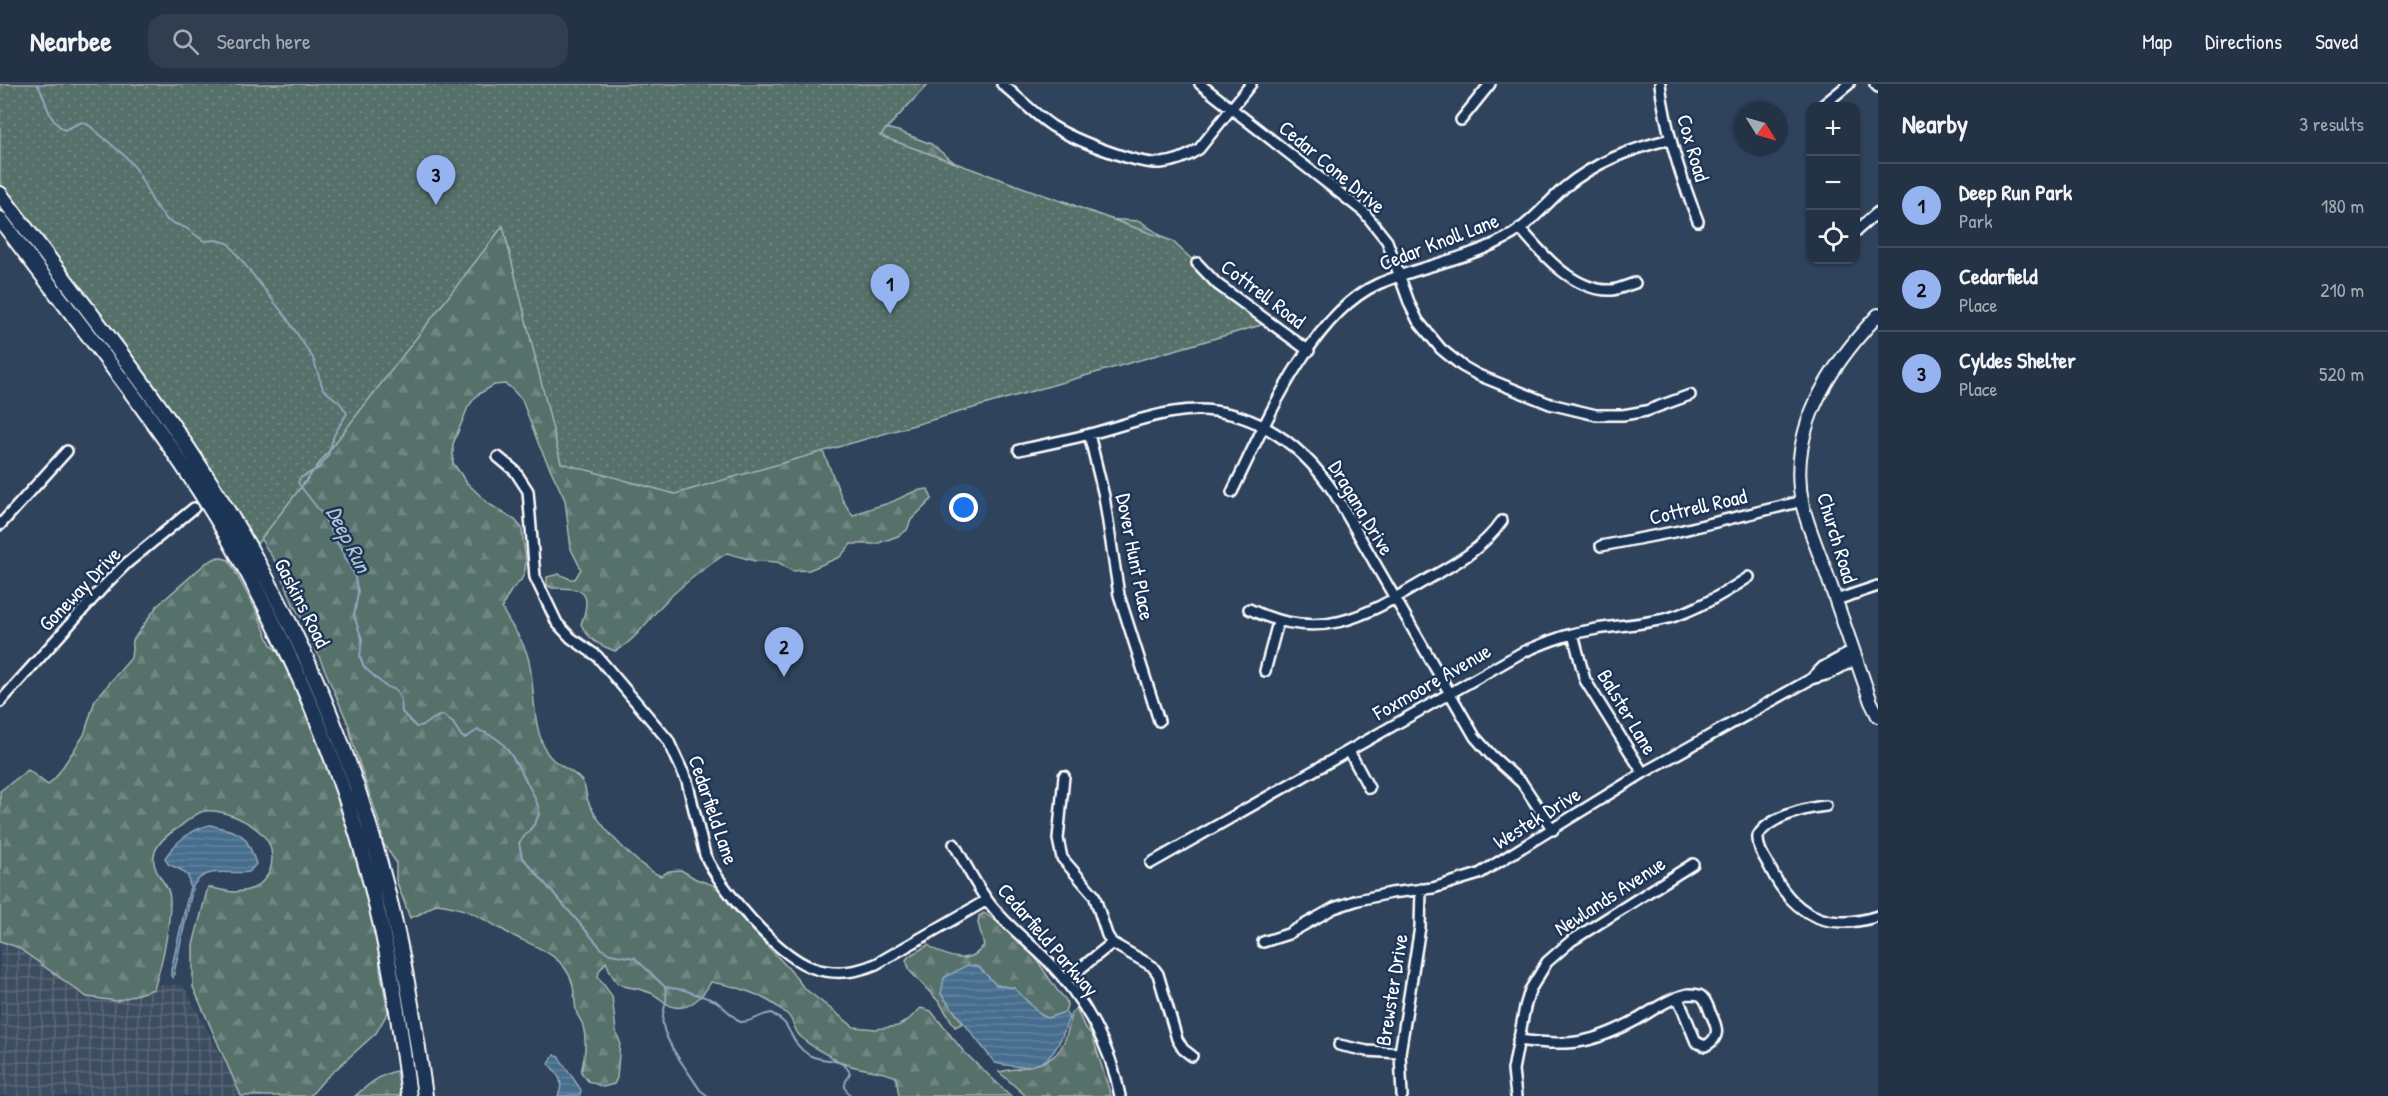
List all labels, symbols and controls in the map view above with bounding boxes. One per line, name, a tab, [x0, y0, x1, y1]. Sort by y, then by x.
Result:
search box	[148, 14, 568, 68]
text: Nearbee	[30, 22, 112, 60]
icon: search	[169, 25, 202, 58]
text: Search here	[217, 26, 311, 56]
text: Map	[2142, 27, 2172, 56]
text: Directions	[2205, 27, 2282, 56]
text: Saved	[2315, 27, 2358, 56]
north arrow	[1734, 102, 1788, 156]
map controls	[1806, 102, 1860, 264]
button: +	[1806, 102, 1860, 156]
text: Nearby	[1902, 106, 1968, 141]
text: 3 results	[2299, 110, 2364, 137]
street label: Cox Road	[1670, 111, 1717, 185]
street label: Cedar Cone Drive	[1273, 113, 1392, 220]
pin: 3	[416, 156, 456, 205]
button: −	[1806, 156, 1860, 210]
text: Deep Run Park	[1959, 177, 2072, 207]
text: 1	[1918, 192, 1925, 219]
text: 180 m	[2321, 192, 2364, 219]
street label: Cedar Knoll Lane	[1375, 205, 1503, 278]
text: Park	[1959, 207, 1992, 234]
button: locate	[1806, 210, 1860, 264]
street label: Cottrell Road	[1215, 252, 1312, 335]
text: Cedarfield	[1959, 261, 2037, 291]
pin: 1	[870, 264, 910, 314]
text: 2	[1917, 276, 1926, 303]
text: 210 m	[2320, 276, 2364, 303]
text: Place	[1959, 291, 1998, 318]
text: Cyldes Shelter	[1959, 345, 2076, 375]
text: 3	[1917, 360, 1926, 387]
text: 520 m	[2319, 360, 2364, 387]
text: Place	[1959, 375, 1998, 402]
street label: Dragana Drive	[1322, 455, 1401, 561]
street label: Cottrell Road	[1646, 481, 1749, 532]
street label: Church Road	[1810, 489, 1865, 587]
street label: Dover Hunt Place	[1109, 491, 1162, 623]
your location	[949, 493, 978, 522]
water label: Deep Run	[319, 500, 379, 579]
street label: Goneway Drive	[32, 540, 127, 637]
street label: Gaskins Road	[268, 553, 337, 652]
pin: 2	[764, 628, 804, 677]
street label: Foxmoore Avenue	[1367, 636, 1496, 727]
street label: Balster Lane	[1591, 664, 1664, 760]
street label: Cedarfield Lane	[681, 751, 746, 868]
street label: Westek Drive	[1487, 779, 1586, 856]
street label: Newlands Avenue	[1549, 849, 1671, 942]
street label: Cedarfield Parkway	[991, 877, 1106, 1003]
street label: Brewster Drive	[1368, 932, 1415, 1048]

